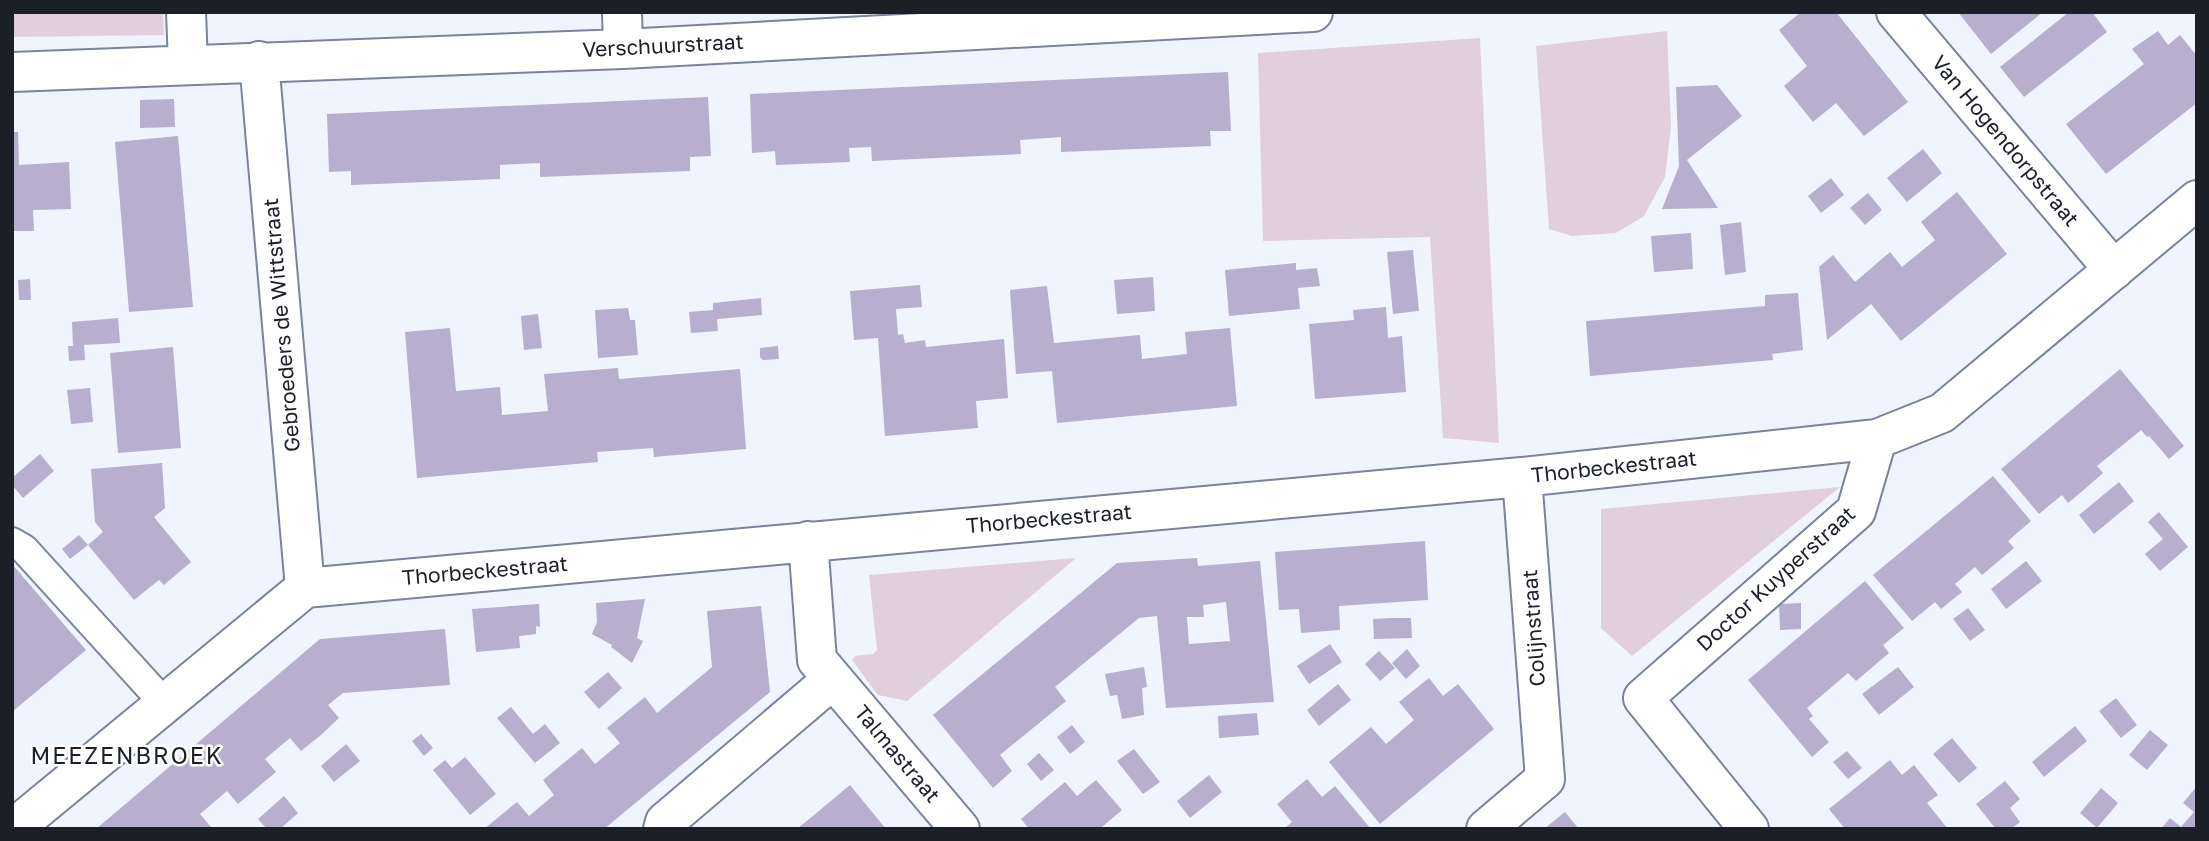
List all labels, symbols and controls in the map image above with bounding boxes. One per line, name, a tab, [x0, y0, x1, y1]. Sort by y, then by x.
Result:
street label: Verschuurstraat	[582, 28, 744, 62]
street label: Van Hogendorpstraat	[1927, 49, 2085, 231]
street label: Gebroeders de Wittstraat	[257, 197, 305, 453]
street label: Thorbeckestraat	[1530, 444, 1698, 488]
street label: Thorbeckestraat	[965, 498, 1133, 538]
street label: Doctor Kuyperstraat	[1691, 500, 1860, 656]
street label: Thorbeckestraat	[401, 550, 569, 590]
street label: Colijnstraat	[1516, 569, 1550, 687]
street label: Talmastraat	[849, 699, 946, 808]
district label: MEEZENBROEK	[30, 741, 224, 769]

